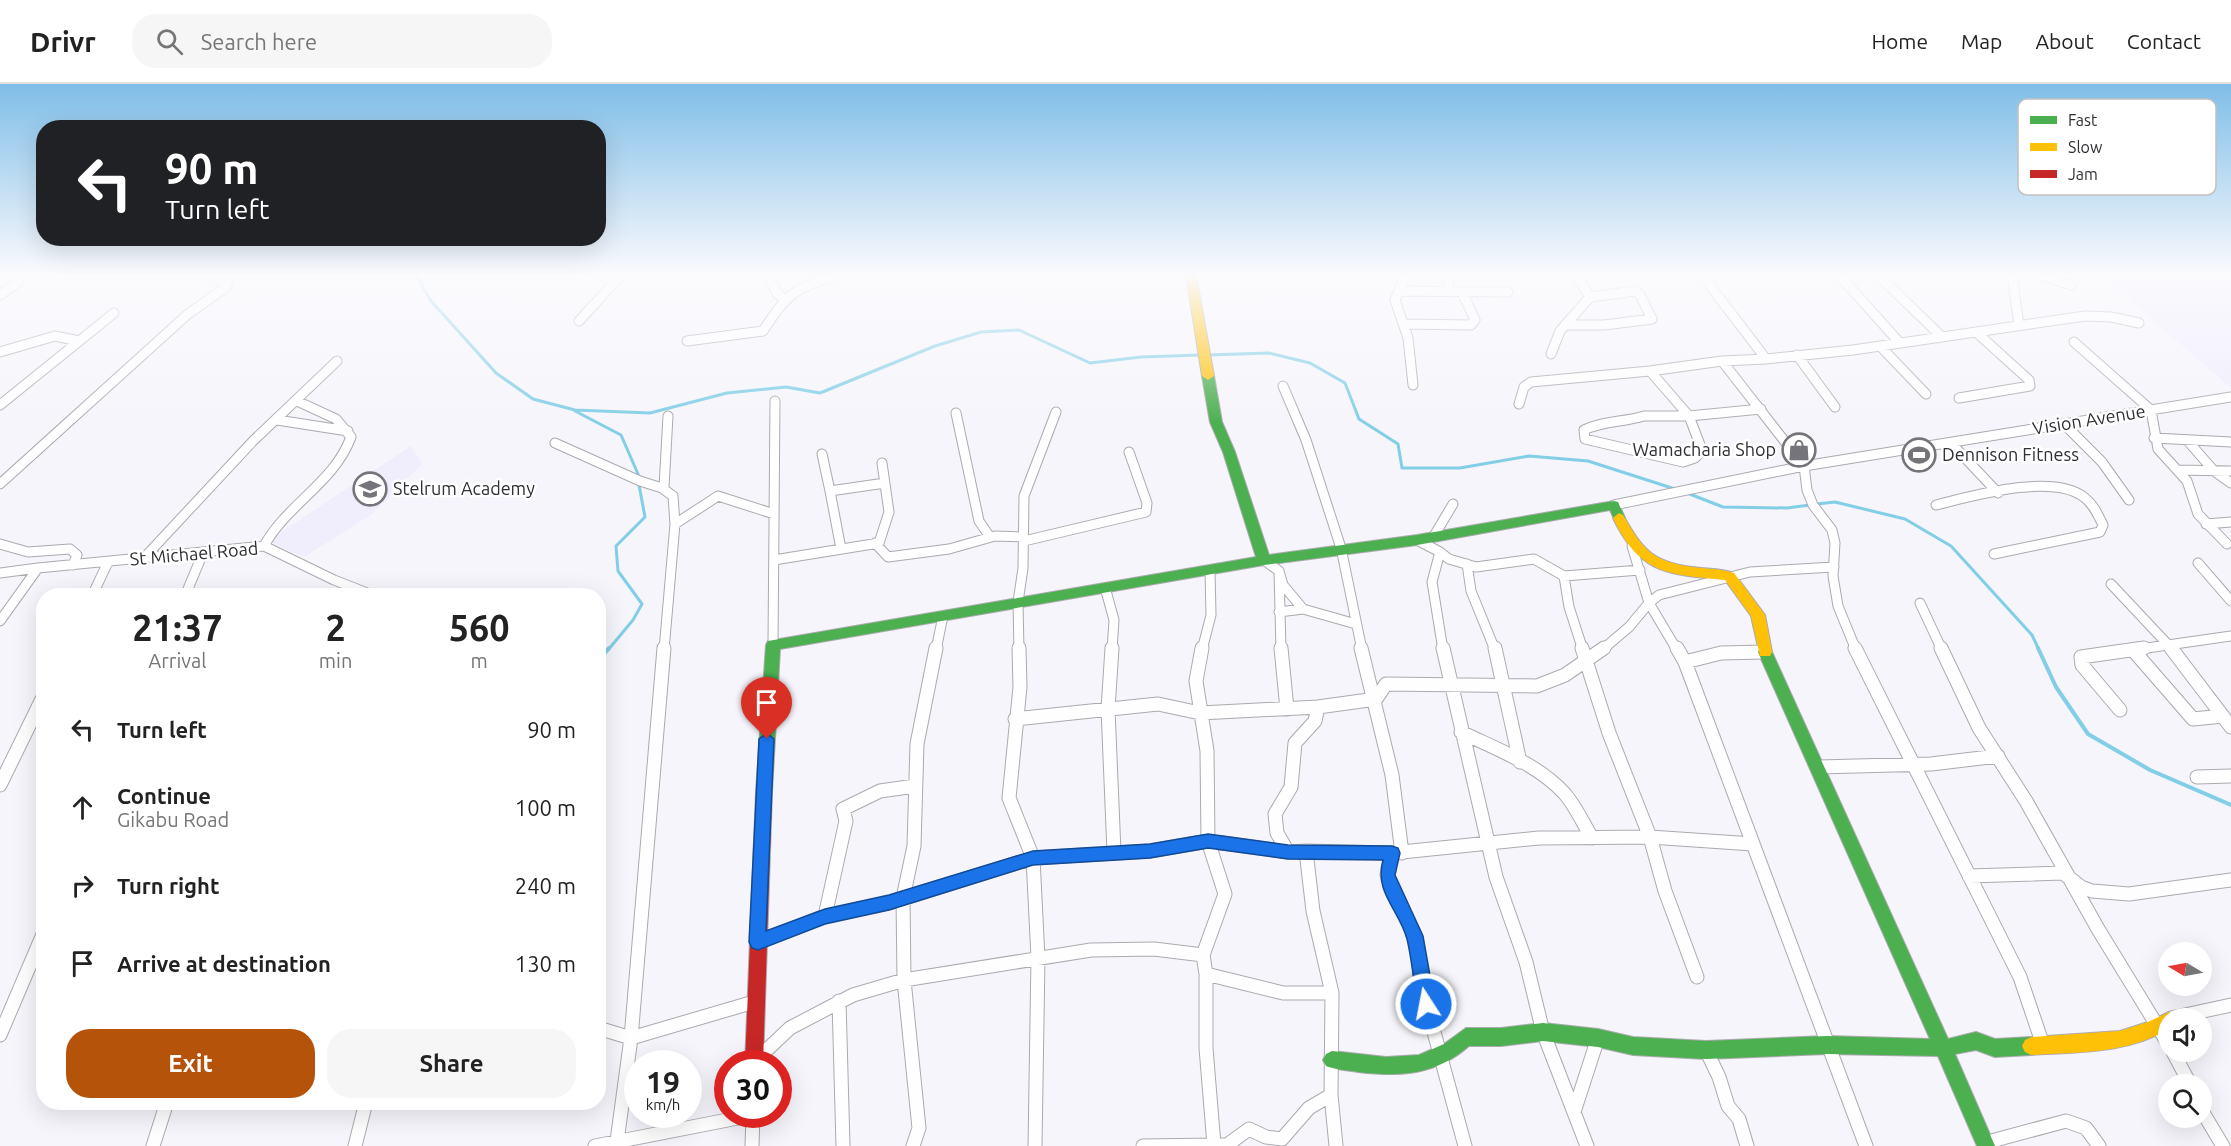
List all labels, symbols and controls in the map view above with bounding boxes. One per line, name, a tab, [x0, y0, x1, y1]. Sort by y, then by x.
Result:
search box	[132, 14, 552, 68]
icon: search	[153, 25, 186, 58]
text: Drivr	[30, 26, 96, 57]
text: Search here	[201, 29, 317, 54]
text: Home	[1871, 29, 1928, 53]
text: Map	[1961, 29, 2002, 53]
text: About	[2035, 29, 2094, 53]
text: Contact	[2127, 29, 2201, 53]
legend	[2018, 99, 2216, 195]
text: Fast	[2068, 111, 2098, 129]
text: Slow	[2068, 138, 2103, 156]
icon: left	[66, 144, 144, 222]
text: 90 m	[165, 145, 259, 192]
text: Jam	[2068, 165, 2098, 183]
text: Turn left	[165, 194, 269, 224]
street label: Vision Avenue	[2031, 400, 2147, 438]
shop icon: Wamacharia Shop	[1781, 432, 1817, 468]
sports icon: Dennison Fitness	[1901, 437, 1937, 473]
place label: Wamacharia Shop	[1632, 439, 1776, 459]
place label: Dennison Fitness	[1942, 444, 2079, 464]
school or university icon: Stelrum Academy	[352, 471, 388, 507]
place label: Stelrum Academy	[393, 478, 535, 498]
street label: St Michael Road	[129, 537, 259, 569]
text: 21:37	[132, 607, 222, 648]
text: 2	[325, 607, 346, 648]
text: 560	[449, 607, 510, 648]
text: Arrival	[148, 649, 207, 672]
text: min	[319, 649, 352, 672]
text: m	[471, 649, 488, 672]
pin	[741, 677, 792, 739]
icon: arrive	[750, 686, 783, 719]
icon: left	[66, 713, 99, 746]
text: Turn left	[117, 717, 207, 742]
text: 90 m	[527, 717, 576, 742]
text: Continue	[117, 783, 211, 808]
icon: ahead	[66, 791, 99, 824]
text: 100 m	[515, 795, 576, 820]
text: Gikabu Road	[117, 808, 229, 831]
icon: right	[66, 869, 99, 902]
text: Turn right	[117, 873, 219, 898]
text: 240 m	[515, 873, 576, 898]
north arrow	[2158, 942, 2212, 996]
map controls	[2158, 942, 2212, 1128]
icon: arrive	[66, 947, 99, 980]
text: Arrive at destination	[117, 951, 331, 976]
text: 130 m	[515, 951, 576, 976]
position arrow	[1394, 972, 1458, 1036]
button: sound	[2158, 1008, 2212, 1062]
button: Exit	[66, 1029, 315, 1098]
button: Share	[327, 1029, 576, 1098]
speed limit sign: 30	[714, 1050, 792, 1128]
text: 19	[646, 1065, 680, 1099]
button: search	[2158, 1074, 2212, 1128]
text: km/h	[646, 1096, 680, 1113]

